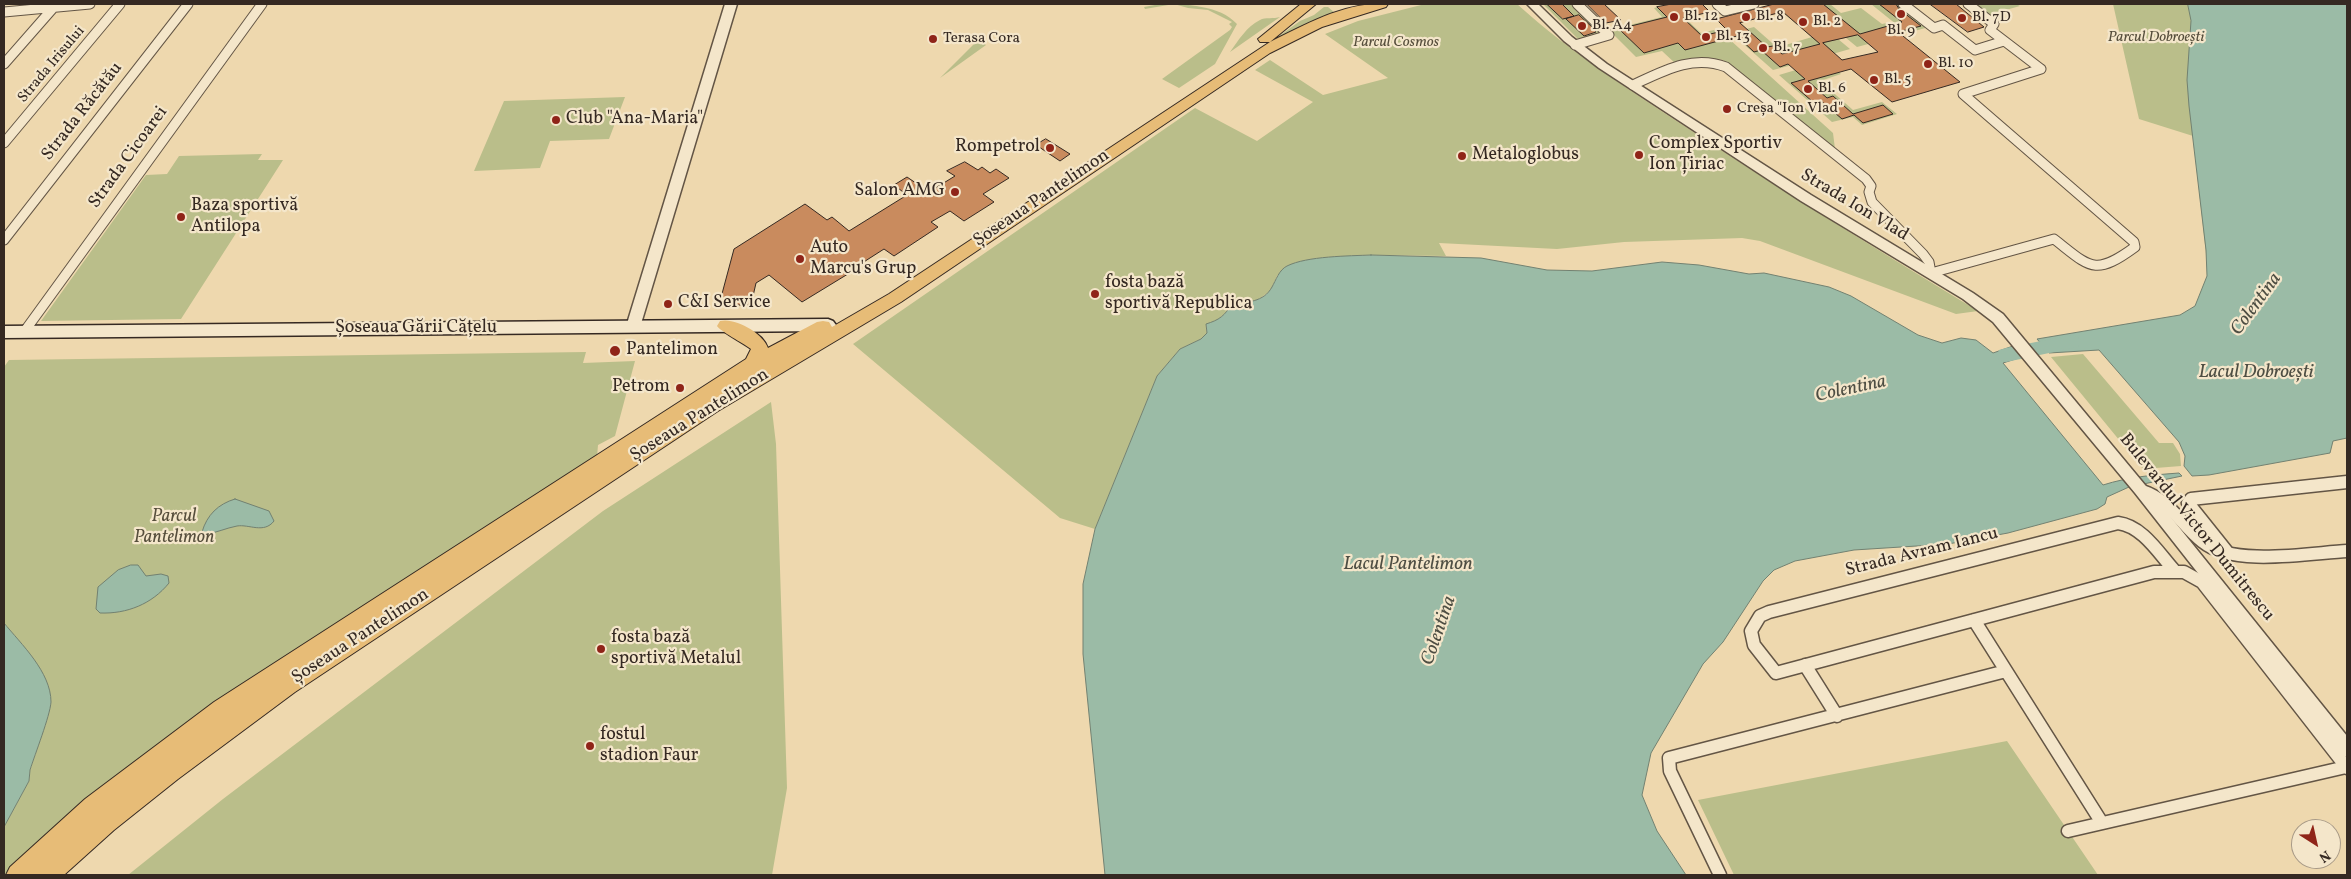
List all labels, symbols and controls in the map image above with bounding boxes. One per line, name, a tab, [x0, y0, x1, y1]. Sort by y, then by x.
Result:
place label: Bl. 12	[1684, 8, 1718, 26]
place label: Bl. 8	[1756, 8, 1784, 26]
marker: Bl. 9	[1895, 8, 1907, 20]
place label: Bl. 7D	[1972, 9, 2011, 27]
marker: Bl. 12	[1668, 11, 1680, 23]
marker: Bl. 8	[1740, 11, 1752, 23]
marker: Bl. 7D	[1956, 12, 1968, 24]
place label: Bl. 2	[1813, 13, 1841, 31]
marker: Bl. 2	[1797, 16, 1809, 28]
place label: Bl. A4	[1592, 17, 1632, 35]
marker: Bl. A4	[1576, 20, 1588, 32]
place label: Bl. 9	[1887, 22, 1915, 40]
street label: Strada Irisului	[15, 23, 89, 107]
place label: Bl. 13	[1716, 28, 1750, 46]
park label: Parcul Dobroești	[2108, 29, 2204, 47]
place label: Terasa Cora	[943, 30, 1020, 48]
marker: Bl. 13	[1700, 31, 1712, 43]
marker: Terasa Cora	[927, 33, 939, 45]
park label: Parcul Cosmos	[1353, 34, 1439, 52]
place label: Bl. 7	[1773, 39, 1801, 57]
marker: Bl. 7	[1757, 42, 1769, 54]
place label: Bl. 10	[1938, 55, 1973, 73]
street label: Strada Răcătău	[38, 58, 128, 166]
marker: Bl. 10	[1922, 58, 1934, 70]
place label: Bl. 5	[1884, 71, 1912, 89]
marker: Bl. 5	[1868, 74, 1880, 86]
place label: Bl. 6	[1818, 80, 1846, 98]
marker: Bl. 6	[1802, 83, 1814, 95]
place label: Creșa "Ion Vlad"	[1737, 100, 1843, 118]
street label: Strada Cicoarei	[85, 103, 173, 213]
marker: Creșa "Ion Vlad"	[1721, 103, 1733, 115]
place label: Club "Ana-Maria"	[566, 109, 703, 131]
marker: Club "Ana-Maria"	[550, 114, 562, 126]
place label: Complex Sportiv Ion Țiriac	[1649, 134, 1782, 176]
place label: Rompetrol	[955, 137, 1040, 159]
marker: Rompetrol	[1044, 142, 1056, 154]
place label: Metaloglobus	[1472, 145, 1579, 167]
street label: Șoseaua Pantelimon	[970, 146, 1114, 252]
marker: Complex Sportiv Ion Țiriac	[1633, 149, 1645, 161]
marker: Metaloglobus	[1456, 150, 1468, 162]
street label: Strada Ion Vlad	[1796, 165, 1912, 247]
place label: Salon AMG	[854, 181, 945, 203]
marker: Salon AMG	[949, 186, 961, 198]
place label: Baza sportivă Antilopa	[191, 196, 298, 238]
marker: Baza sportivă Antilopa	[175, 211, 187, 223]
place label: Auto Marcu's Grup	[810, 238, 916, 280]
marker: Auto Marcu's Grup	[794, 253, 806, 265]
water label: Colentina	[2227, 269, 2287, 341]
place label: fosta bază sportivă Republica	[1105, 273, 1252, 316]
marker: fosta bază sportivă Republica	[1089, 288, 1101, 300]
place label: C&I Service	[678, 293, 771, 315]
marker: C&I Service	[662, 298, 674, 310]
street label: Șoseaua Gării Cățelu	[335, 318, 497, 340]
place label: Pantelimon	[626, 340, 718, 362]
marker: Pantelimon	[608, 344, 622, 358]
water label: Lacul Dobroești	[2198, 363, 2314, 385]
street label: Șoseaua Pantelimon	[627, 365, 773, 467]
water label: Colentina	[1813, 371, 1889, 409]
place label: Petrom	[612, 377, 670, 399]
marker: Petrom	[674, 382, 686, 394]
street label: Bulevardul Victor Dumitrescu	[2114, 430, 2278, 626]
park label: Parcul Pantelimon	[134, 507, 214, 550]
street label: Strada Avram Iancu	[1843, 524, 2001, 582]
water label: Lacul Pantelimon	[1343, 555, 1473, 577]
street label: Șoseaua Pantelimon	[288, 585, 434, 689]
water label: Colentina	[1418, 593, 1462, 669]
place label: fosta bază sportivă Metalul	[611, 628, 741, 670]
marker: fosta bază sportivă Metalul	[595, 643, 607, 655]
place label: fostul stadion Faur	[600, 725, 698, 768]
marker: fostul stadion Faur	[584, 740, 596, 752]
north arrow	[2291, 819, 2341, 869]
text: N	[2315, 845, 2334, 867]

